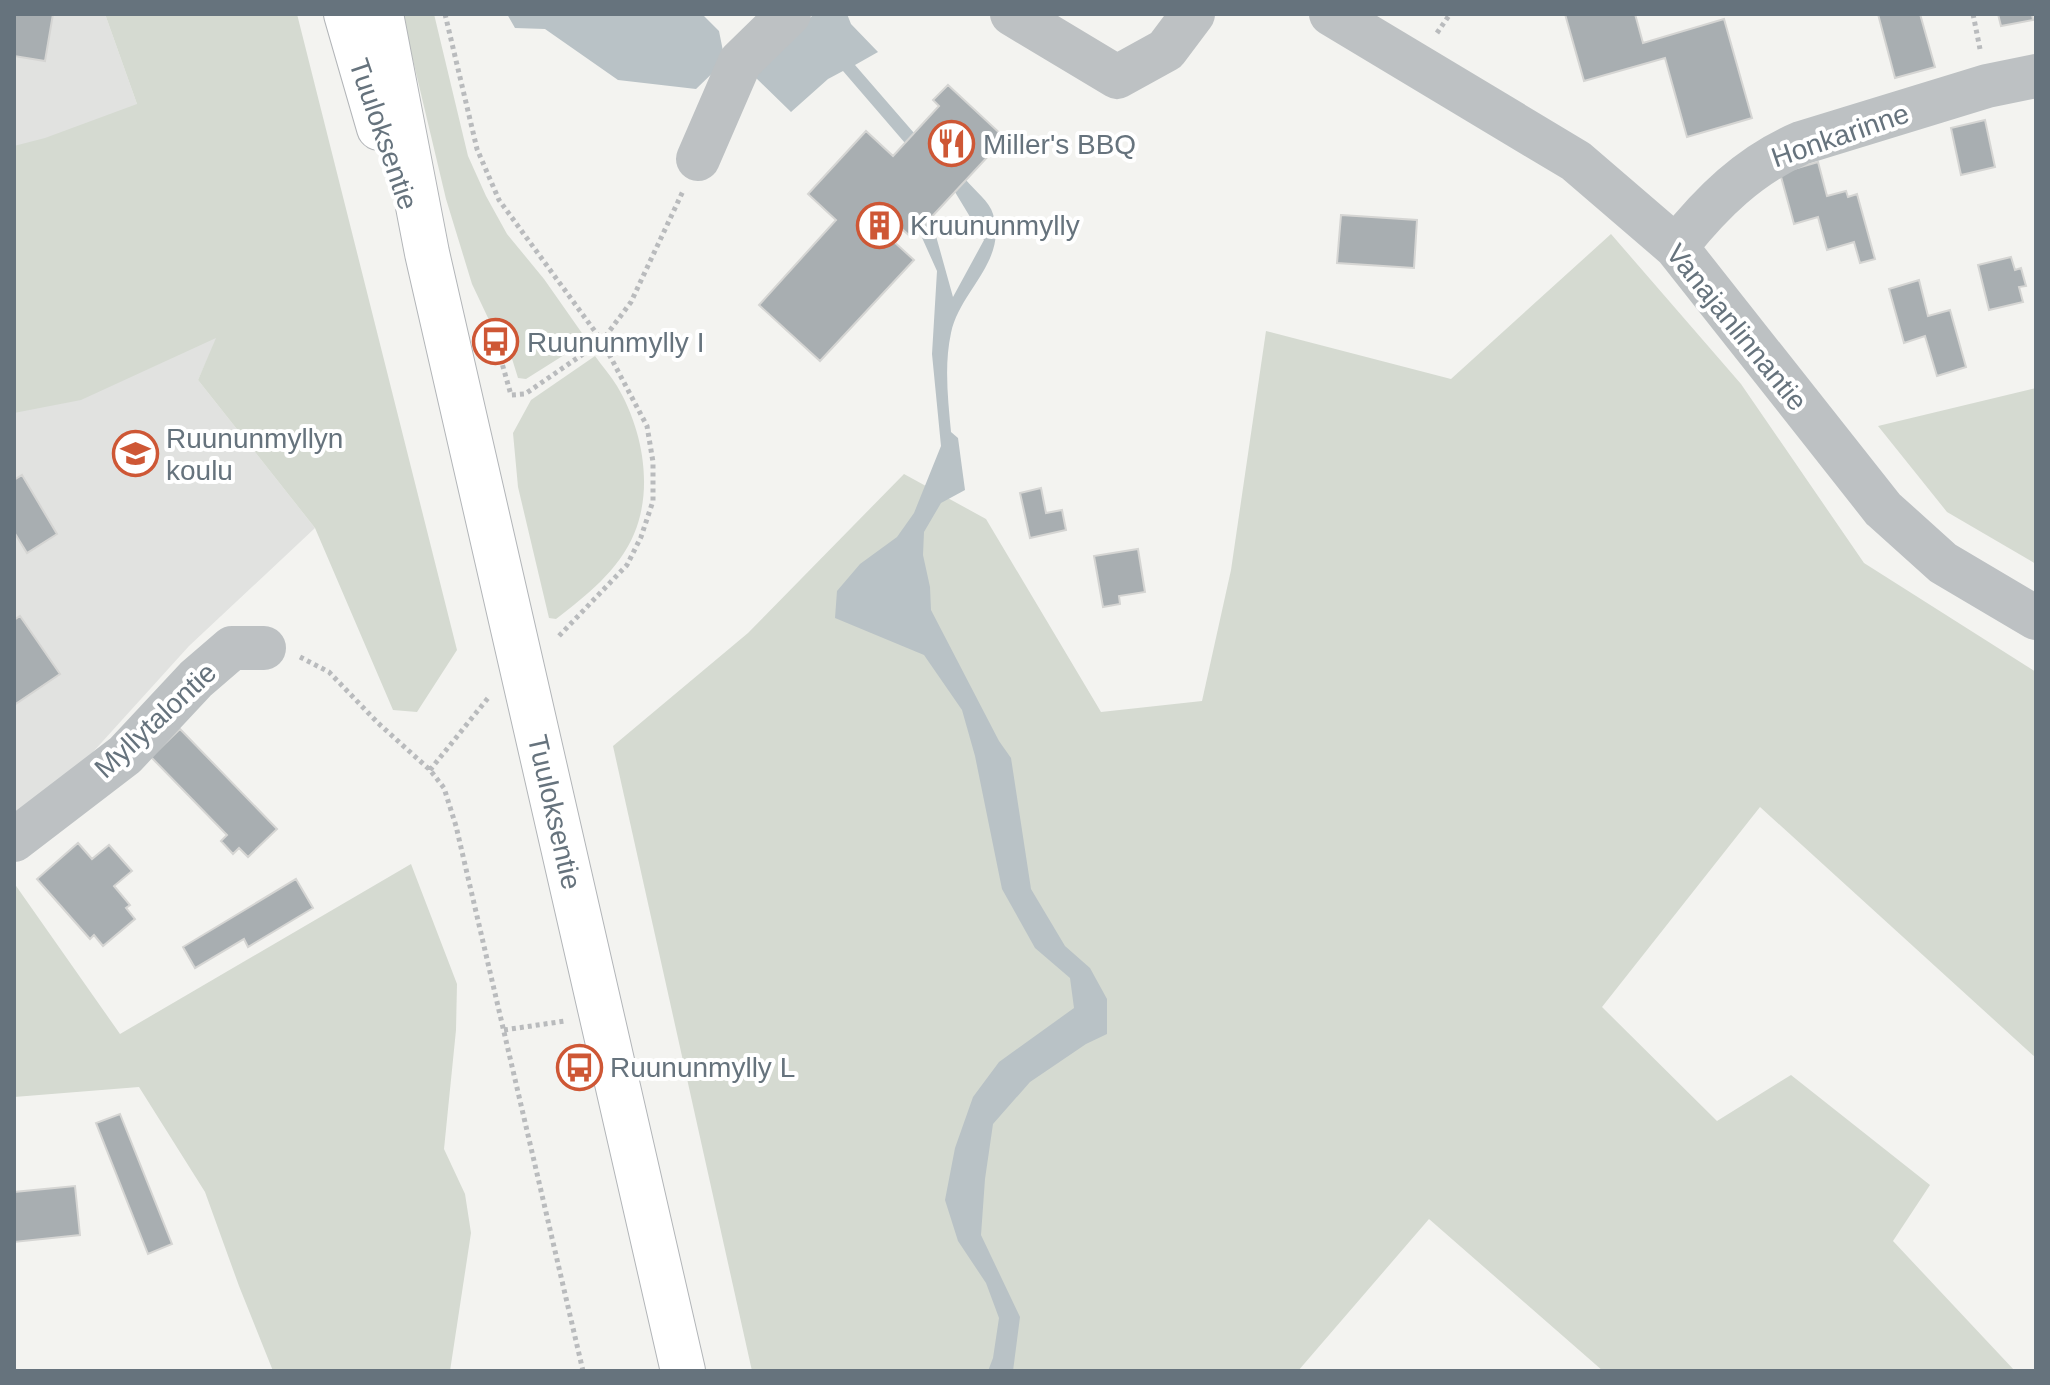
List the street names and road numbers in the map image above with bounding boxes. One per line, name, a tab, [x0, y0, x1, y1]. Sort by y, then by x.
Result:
street label: Tuuloksentie	[343, 55, 424, 214]
street label: Honkarinne	[1767, 98, 1913, 173]
street label: Vanajanlinnantie	[1660, 238, 1813, 417]
street label: Myllytalontie	[88, 656, 222, 784]
street label: Tuuloksentie	[522, 732, 587, 892]

